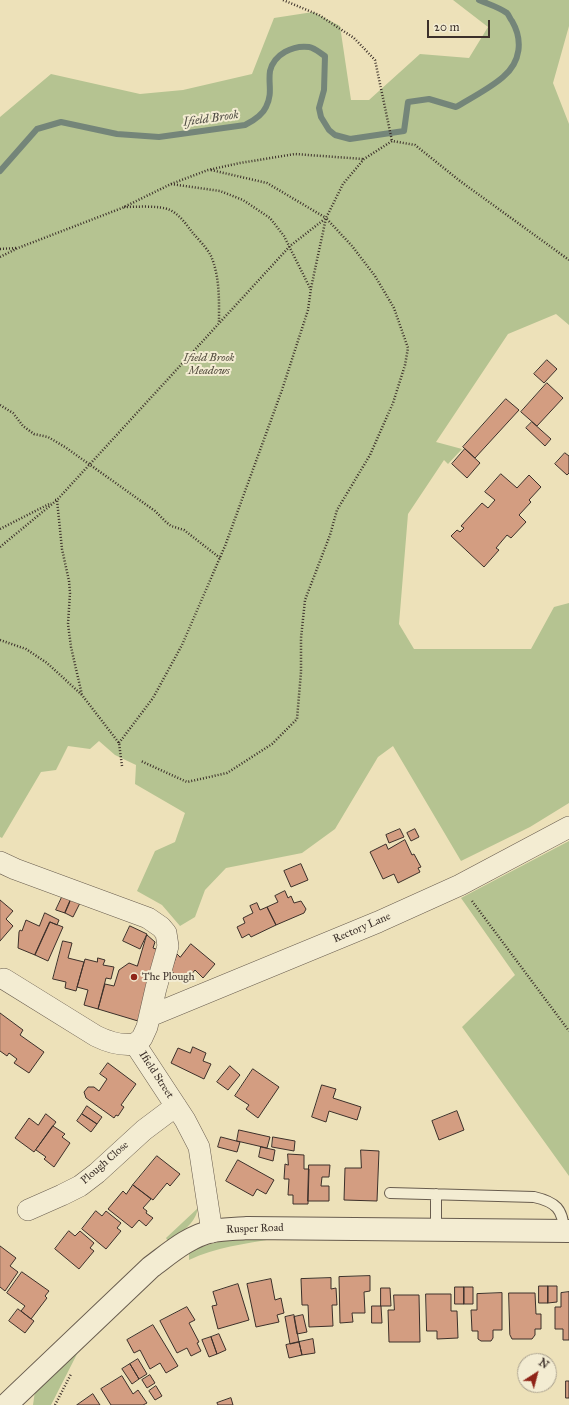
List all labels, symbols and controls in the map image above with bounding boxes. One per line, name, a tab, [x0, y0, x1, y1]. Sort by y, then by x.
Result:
scale bar	[429, 12, 492, 38]
text: 20 m	[434, 20, 460, 34]
water label: Ifield Brook	[182, 108, 240, 130]
park label: Ifield Brook Meadows	[184, 351, 234, 377]
street label: Rectory Lane	[331, 910, 393, 946]
place label: The Plough	[142, 970, 195, 984]
marker: The Plough	[129, 972, 139, 982]
street label: Ifield Street	[136, 1049, 176, 1101]
street label: Plough Close	[78, 1139, 132, 1187]
street label: Rusper Road	[226, 1221, 284, 1237]
north arrow	[517, 1353, 557, 1393]
text: N	[536, 1356, 551, 1372]

